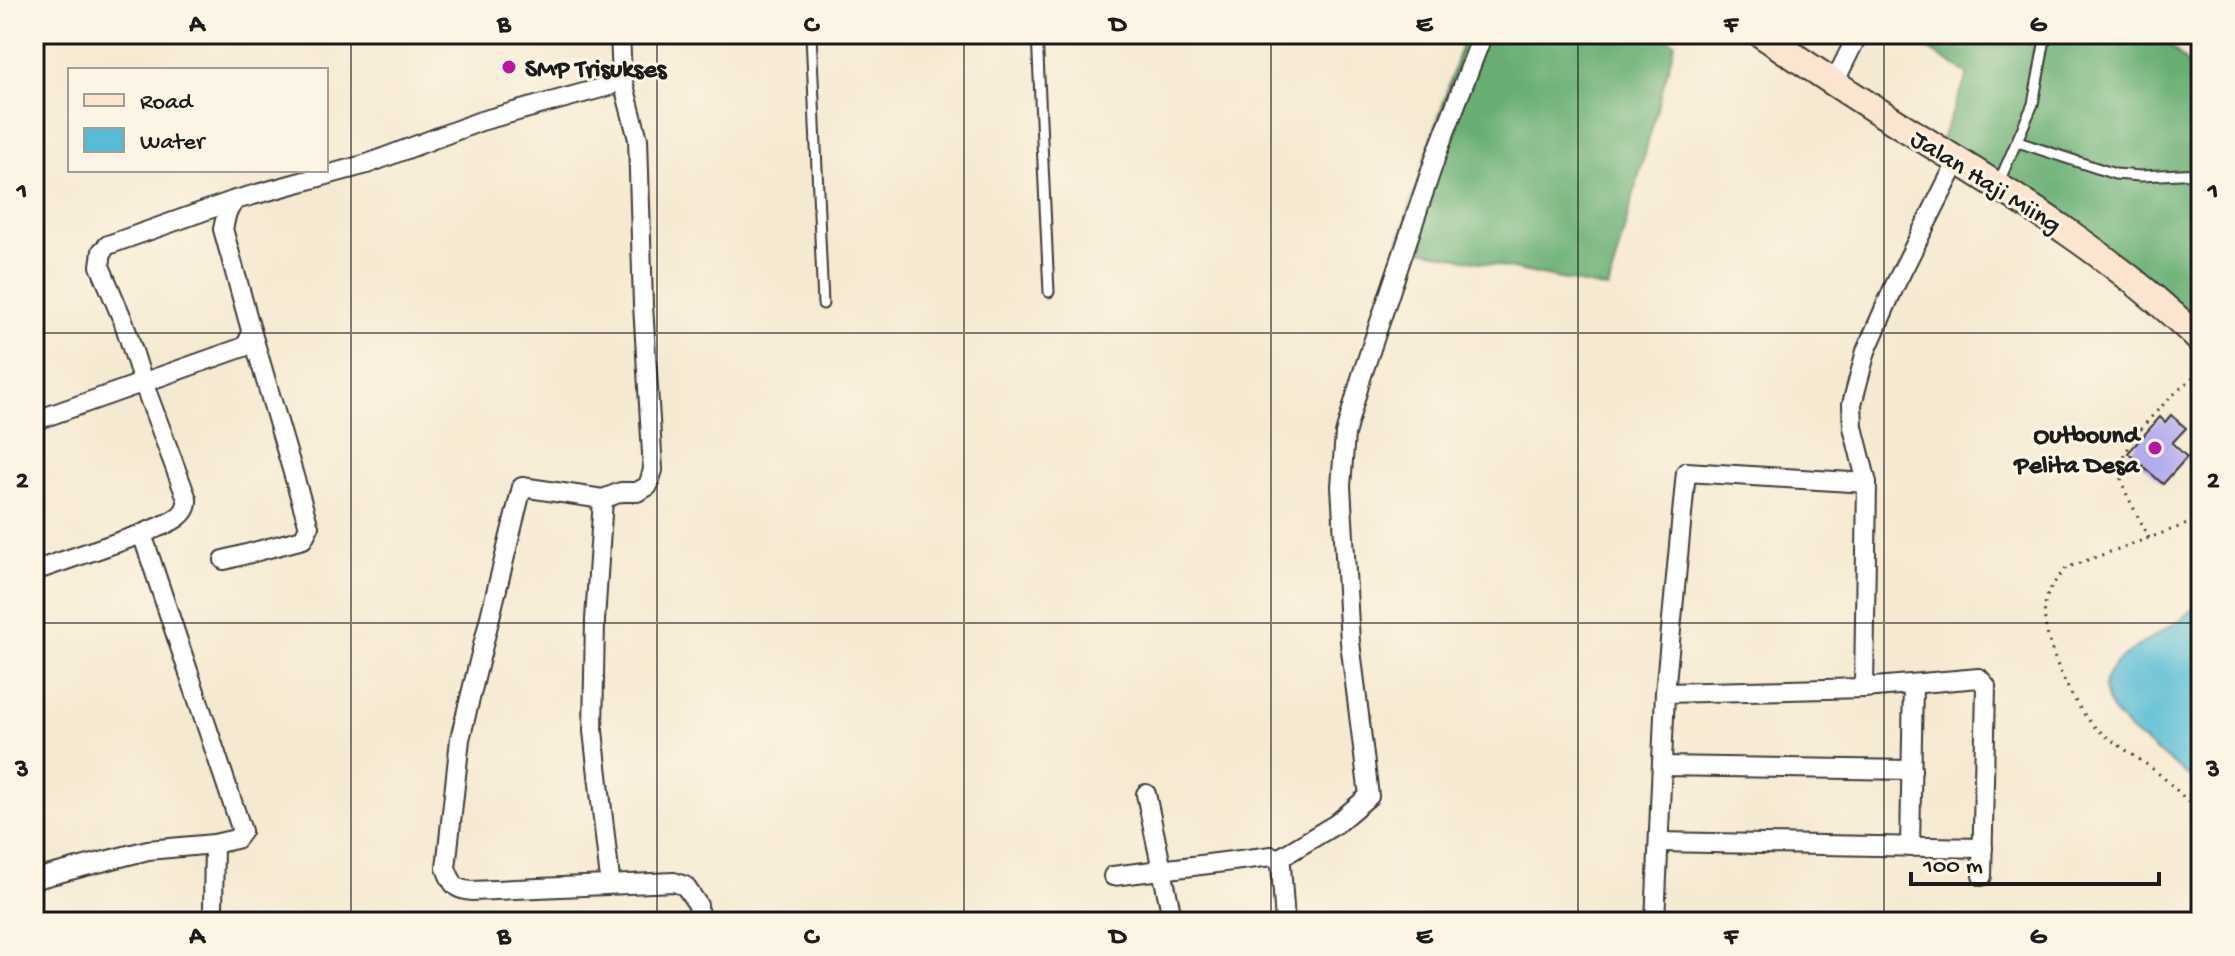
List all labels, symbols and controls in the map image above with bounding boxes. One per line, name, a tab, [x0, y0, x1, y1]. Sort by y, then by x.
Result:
text: A	[188, 11, 206, 42]
text: B	[496, 11, 512, 42]
text: C	[804, 11, 821, 42]
text: D	[1108, 11, 1128, 42]
text: E	[1416, 11, 1434, 42]
text: F	[1723, 11, 1739, 42]
text: G	[2030, 11, 2048, 42]
place label: SMP Trisukses	[525, 56, 668, 87]
marker: SMP Trisukses	[500, 58, 518, 76]
legend	[68, 68, 328, 172]
text: Road	[140, 89, 194, 118]
street label: Jalan Haji Miing	[1903, 125, 2066, 243]
text: Water	[140, 129, 207, 158]
text: 1	[16, 178, 27, 209]
text: 1	[2207, 178, 2218, 209]
place label: Outbound Pelita Desa	[2012, 422, 2142, 483]
marker: Outbound Pelita Desa	[2146, 439, 2164, 457]
text: 2	[16, 467, 29, 498]
text: 2	[2207, 467, 2220, 498]
text: 3	[14, 756, 29, 787]
text: 3	[2205, 756, 2220, 787]
scale bar	[1911, 836, 2159, 886]
text: 100 m	[1922, 853, 1983, 882]
text: A	[188, 923, 206, 954]
text: B	[496, 923, 512, 954]
text: C	[804, 923, 821, 954]
text: D	[1108, 923, 1128, 954]
text: E	[1416, 923, 1434, 954]
text: F	[1723, 923, 1739, 954]
text: G	[2030, 923, 2048, 954]

